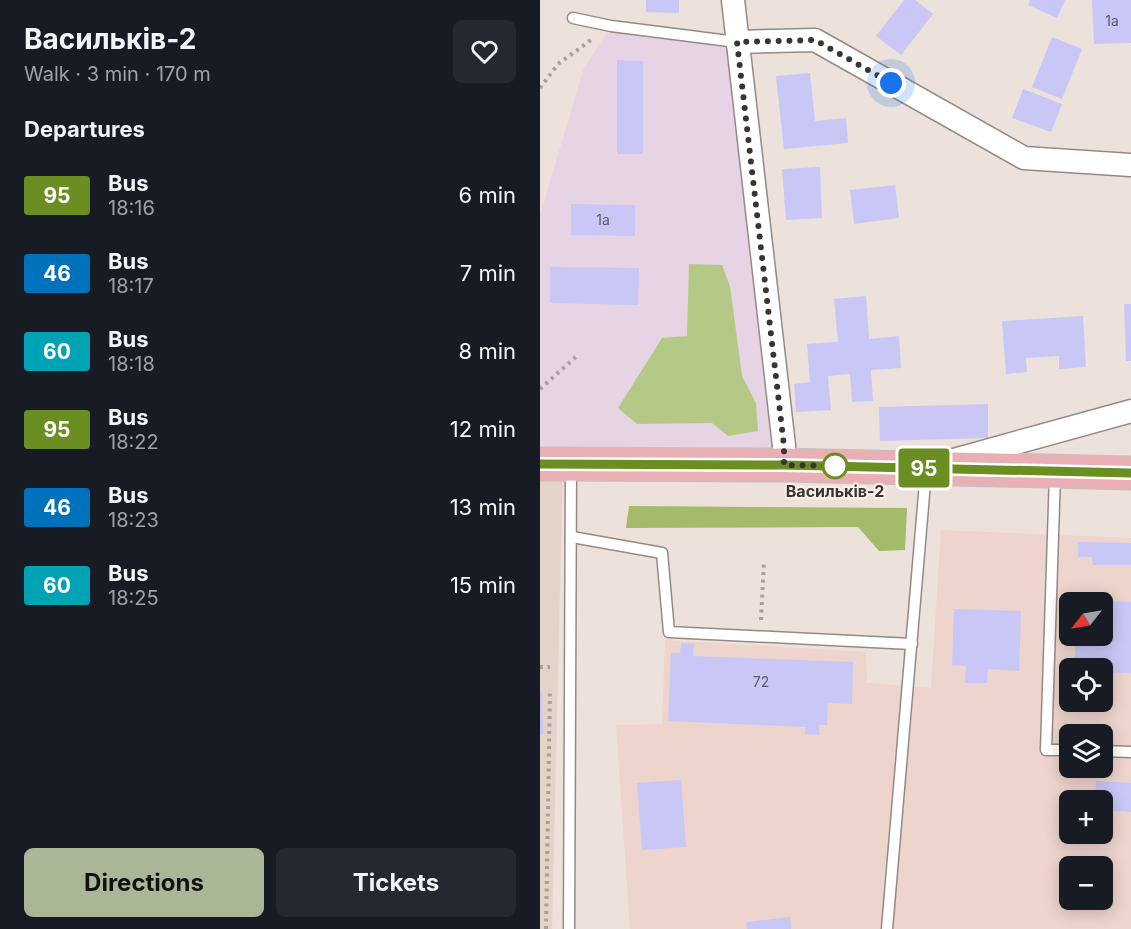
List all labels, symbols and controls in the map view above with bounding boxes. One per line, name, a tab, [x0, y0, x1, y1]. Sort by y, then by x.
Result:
house number: 1а	[1105, 12, 1119, 29]
button: heart	[453, 20, 516, 83]
text: Васильків-2	[24, 22, 196, 56]
text: Walk · 3 min · 170 m	[24, 62, 211, 86]
your location	[876, 68, 906, 98]
text: Departures	[24, 116, 145, 142]
text: Bus	[108, 170, 149, 196]
text: 6 min	[459, 182, 516, 208]
text: 95	[43, 183, 71, 208]
text: 18:16	[108, 196, 155, 220]
house number: 1а	[596, 211, 610, 228]
text: Bus	[108, 248, 149, 274]
text: 7 min	[460, 260, 516, 286]
text: 46	[43, 261, 71, 286]
text: 18:17	[108, 274, 154, 298]
text: Bus	[108, 326, 149, 352]
text: 8 min	[459, 338, 516, 364]
text: 60	[43, 339, 71, 364]
text: 18:18	[108, 352, 155, 376]
text: Bus	[108, 404, 149, 430]
text: 12 min	[450, 416, 516, 442]
text: 95	[43, 417, 71, 442]
text: 18:22	[108, 430, 159, 454]
line badge: 95	[897, 448, 951, 488]
marker: Васильків-2	[822, 453, 848, 479]
text: 95	[910, 456, 938, 481]
place label: Васильків-2	[786, 481, 884, 501]
text: Bus	[108, 482, 149, 508]
text: 13 min	[450, 494, 516, 520]
text: 46	[43, 495, 71, 520]
text: 18:23	[108, 508, 159, 532]
text: Bus	[108, 560, 149, 586]
text: 15 min	[450, 572, 516, 598]
text: 60	[43, 573, 71, 598]
text: 18:25	[108, 586, 159, 610]
north arrow	[1059, 592, 1113, 646]
map controls	[1059, 592, 1113, 910]
button: locate	[1059, 658, 1113, 712]
house number: 72	[753, 673, 769, 690]
button: layers	[1059, 724, 1113, 778]
button: +	[1059, 790, 1113, 844]
button: Directions	[24, 848, 264, 917]
button: Tickets	[276, 848, 516, 917]
button: −	[1059, 856, 1113, 910]

